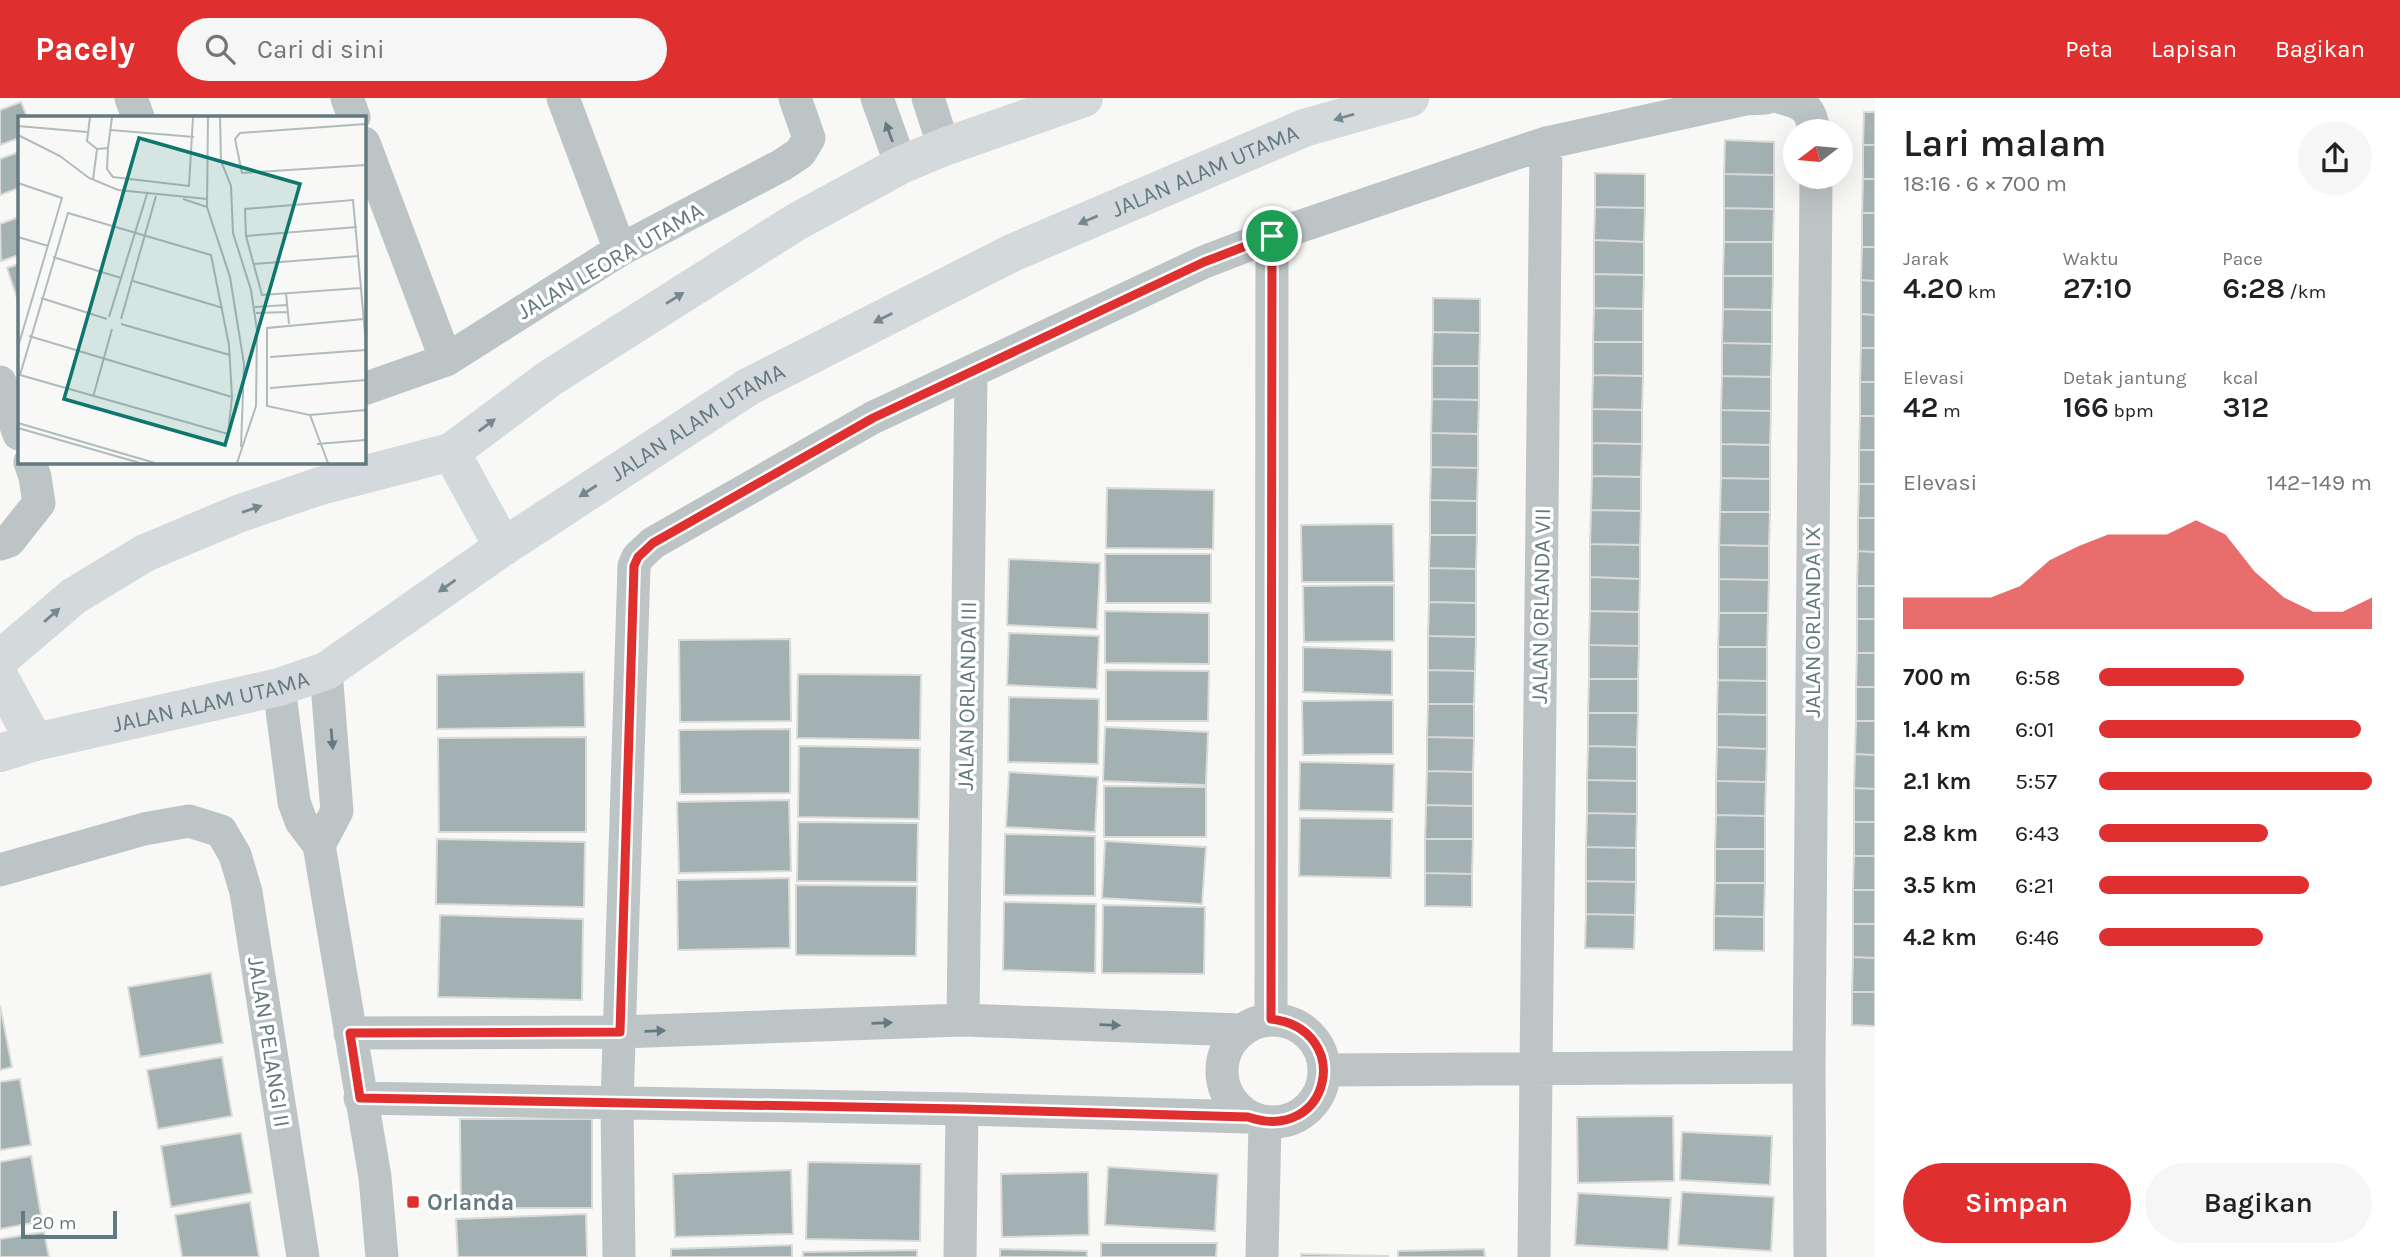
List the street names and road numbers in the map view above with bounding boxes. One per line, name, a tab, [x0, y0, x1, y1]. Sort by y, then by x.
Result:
street label: JALAN ALAM UTAMA	[1107, 118, 1303, 222]
street label: JALAN LEORA UTAMA	[512, 197, 708, 325]
street label: JALAN ALAM UTAMA	[605, 357, 789, 487]
street label: JALAN ORLANDA VII	[1526, 508, 1556, 704]
street label: JALAN ORLANDA IX	[1799, 526, 1826, 718]
street label: JALAN ORLANDA III	[952, 601, 982, 791]
street label: JALAN ALAM UTAMA	[110, 664, 313, 738]
street label: JALAN PELANGI II	[242, 955, 296, 1129]

